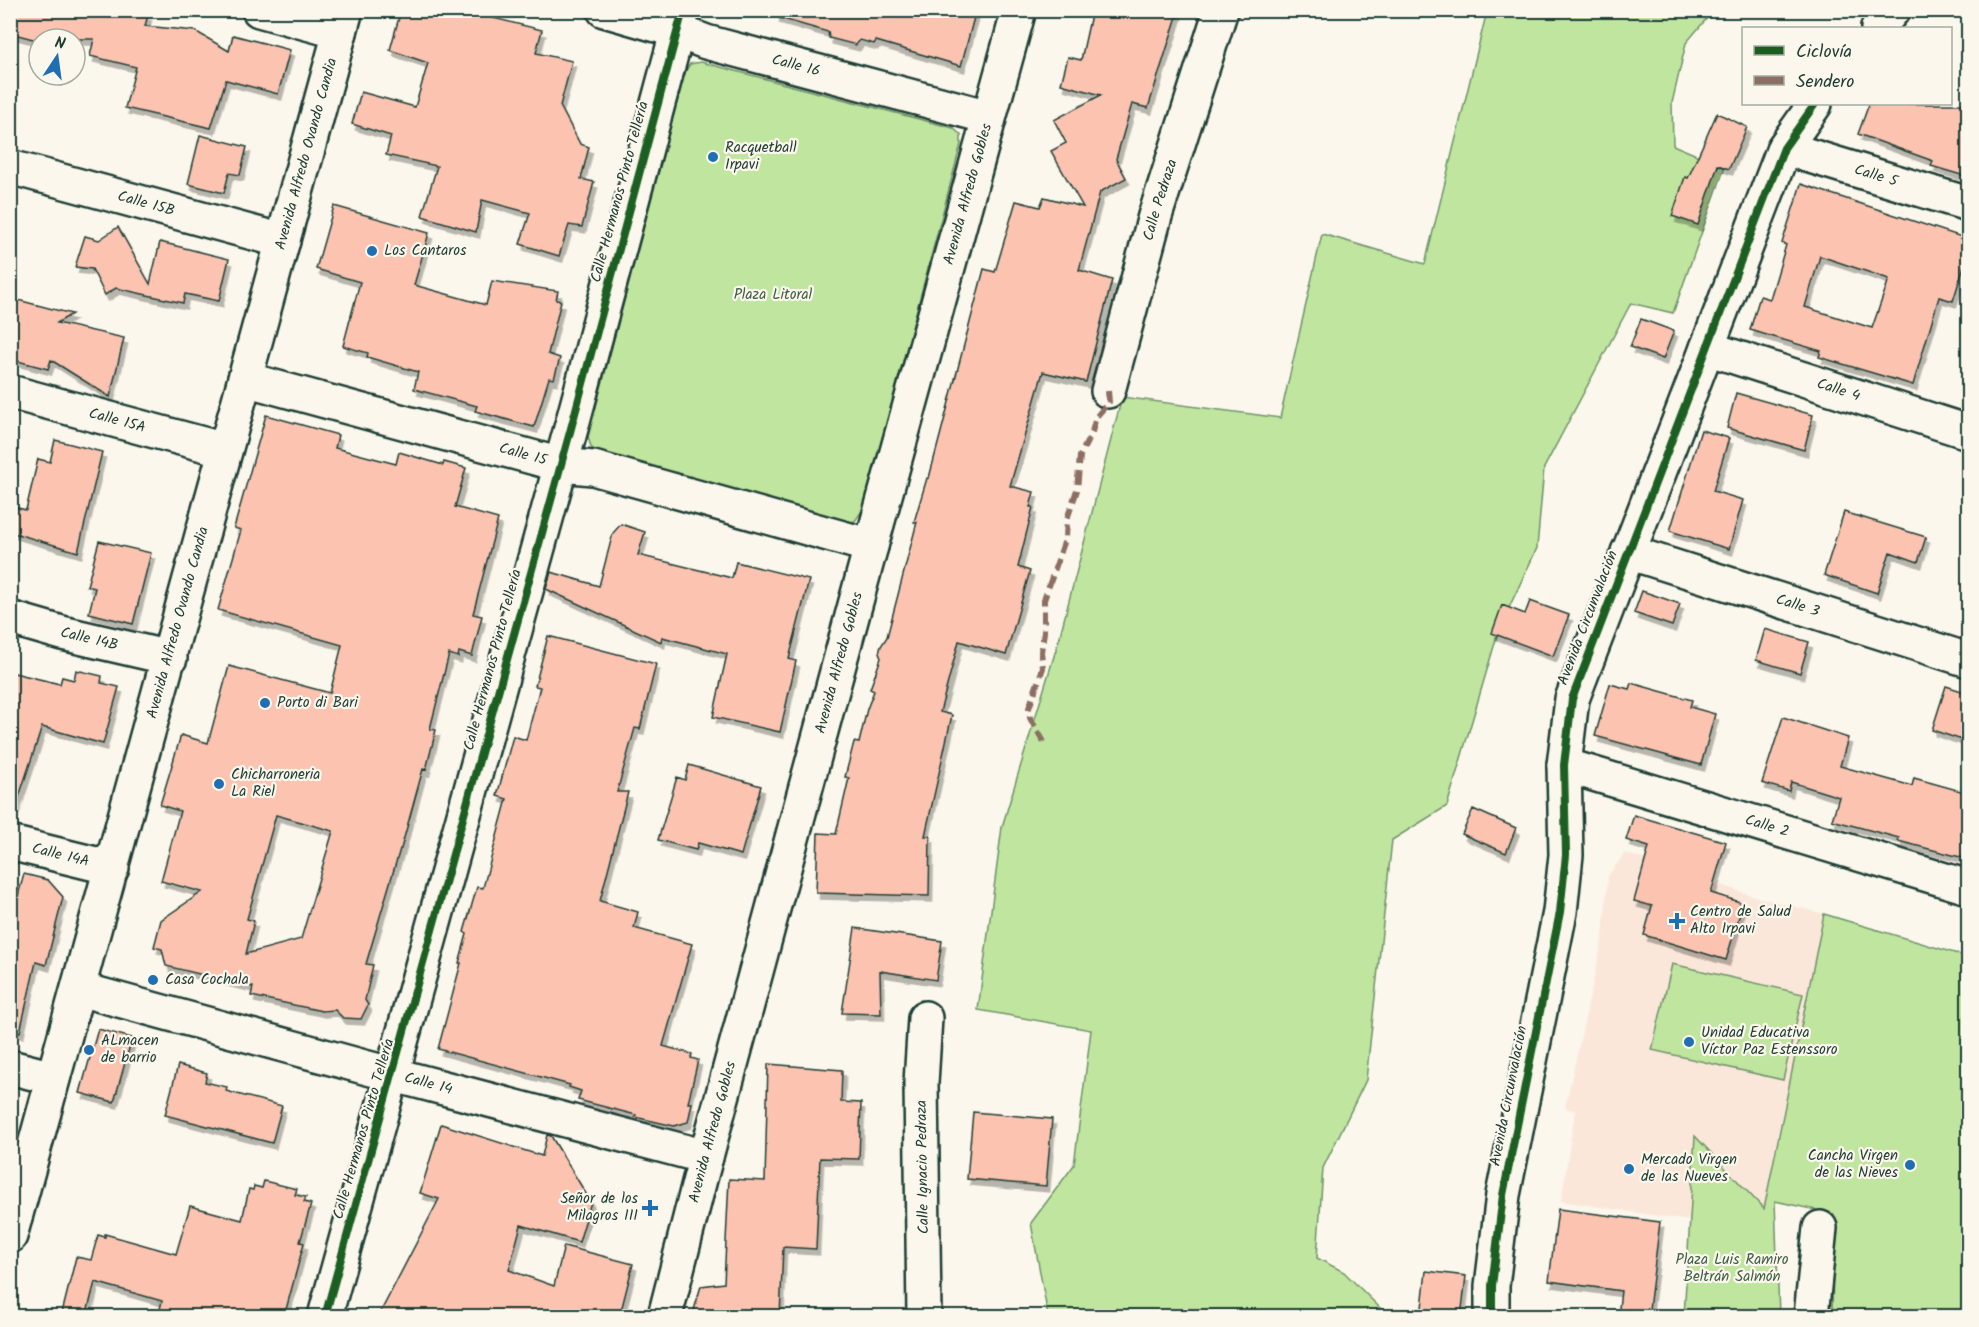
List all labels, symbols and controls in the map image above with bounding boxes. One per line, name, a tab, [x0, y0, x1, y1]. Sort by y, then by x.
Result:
north arrow	[27, 27, 87, 87]
legend	[1742, 27, 1952, 105]
text: N	[52, 31, 68, 57]
text: Ciclovía	[1796, 38, 1852, 67]
street label: Calle 16	[769, 48, 823, 84]
street label: Avenida Alfredo Ovando Candia	[269, 55, 344, 253]
text: Sendero	[1796, 68, 1854, 97]
street label: Calle Hermanos Pinto Tellería	[584, 99, 656, 285]
street label: Avenida Alfredo Gobles	[937, 120, 999, 268]
place label: Racquetball Irpavi	[725, 136, 797, 177]
marker: Racquetball Irpavi	[706, 150, 720, 164]
street label: Calle Pedraza	[1137, 156, 1184, 244]
street label: Calle 5	[1851, 158, 1901, 194]
street label: Calle 15B	[115, 185, 177, 223]
place label: Los Cantaros	[384, 239, 467, 263]
marker: Los Cantaros	[365, 244, 379, 258]
park label: Plaza Litoral	[734, 283, 813, 307]
street label: Calle 4	[1814, 372, 1863, 409]
street label: Calle 15A	[86, 402, 148, 440]
street label: Calle 15	[496, 437, 551, 473]
street label: Avenida Alfredo Ovando Candia	[140, 524, 216, 721]
street label: Avenida Circunvalación	[1551, 547, 1625, 689]
street label: Calle Hermanos Pinto Tellería	[457, 567, 529, 753]
street label: Calle 3	[1773, 588, 1823, 624]
street label: Avenida Alfredo Gobles	[809, 589, 870, 736]
street label: Calle 14B	[58, 621, 120, 658]
place label: Porto di Bari	[277, 691, 359, 715]
marker: Porto di Bari	[258, 696, 272, 710]
place label: Chicharroneria La Riel	[231, 763, 320, 804]
marker: Chicharroneria La Riel	[212, 777, 226, 791]
street label: Calle 2	[1742, 808, 1792, 844]
street label: Calle 14A	[29, 837, 92, 874]
place label: Centro de Salud Alto Irpavi	[1690, 900, 1791, 941]
marker: Centro de Salud Alto Irpavi	[1668, 912, 1686, 930]
place label: Casa Cochala	[165, 968, 249, 992]
marker: Casa Cochala	[146, 973, 160, 987]
place label: Unidad Educativa Víctor Paz Estenssoro	[1701, 1021, 1838, 1062]
street label: Avenida Circunvalación	[1484, 1024, 1534, 1168]
place label: ALmacen de barrio	[101, 1029, 159, 1070]
marker: Unidad Educativa Víctor Paz Estenssoro	[1682, 1035, 1696, 1049]
street label: Calle Hermanos Pinto Tellería	[327, 1036, 401, 1222]
marker: ALmacen de barrio	[82, 1043, 96, 1057]
street label: Avenida Alfredo Gobles	[682, 1058, 743, 1205]
street label: Calle 14	[401, 1066, 455, 1102]
street label: Calle Ignacio Pedraza	[910, 1100, 936, 1234]
place label: Cancha Virgen de las Nieves	[1808, 1144, 1899, 1185]
place label: Mercado Virgen de las Nueves	[1641, 1148, 1737, 1189]
marker: Cancha Virgen de las Nieves	[1903, 1158, 1917, 1172]
marker: Mercado Virgen de las Nueves	[1622, 1162, 1636, 1176]
place label: Señor de los Milagros III	[560, 1187, 639, 1228]
marker: Señor de los Milagros III	[643, 1201, 657, 1215]
park label: Plaza Luis Ramiro Beltrán Salmón	[1676, 1248, 1789, 1289]

